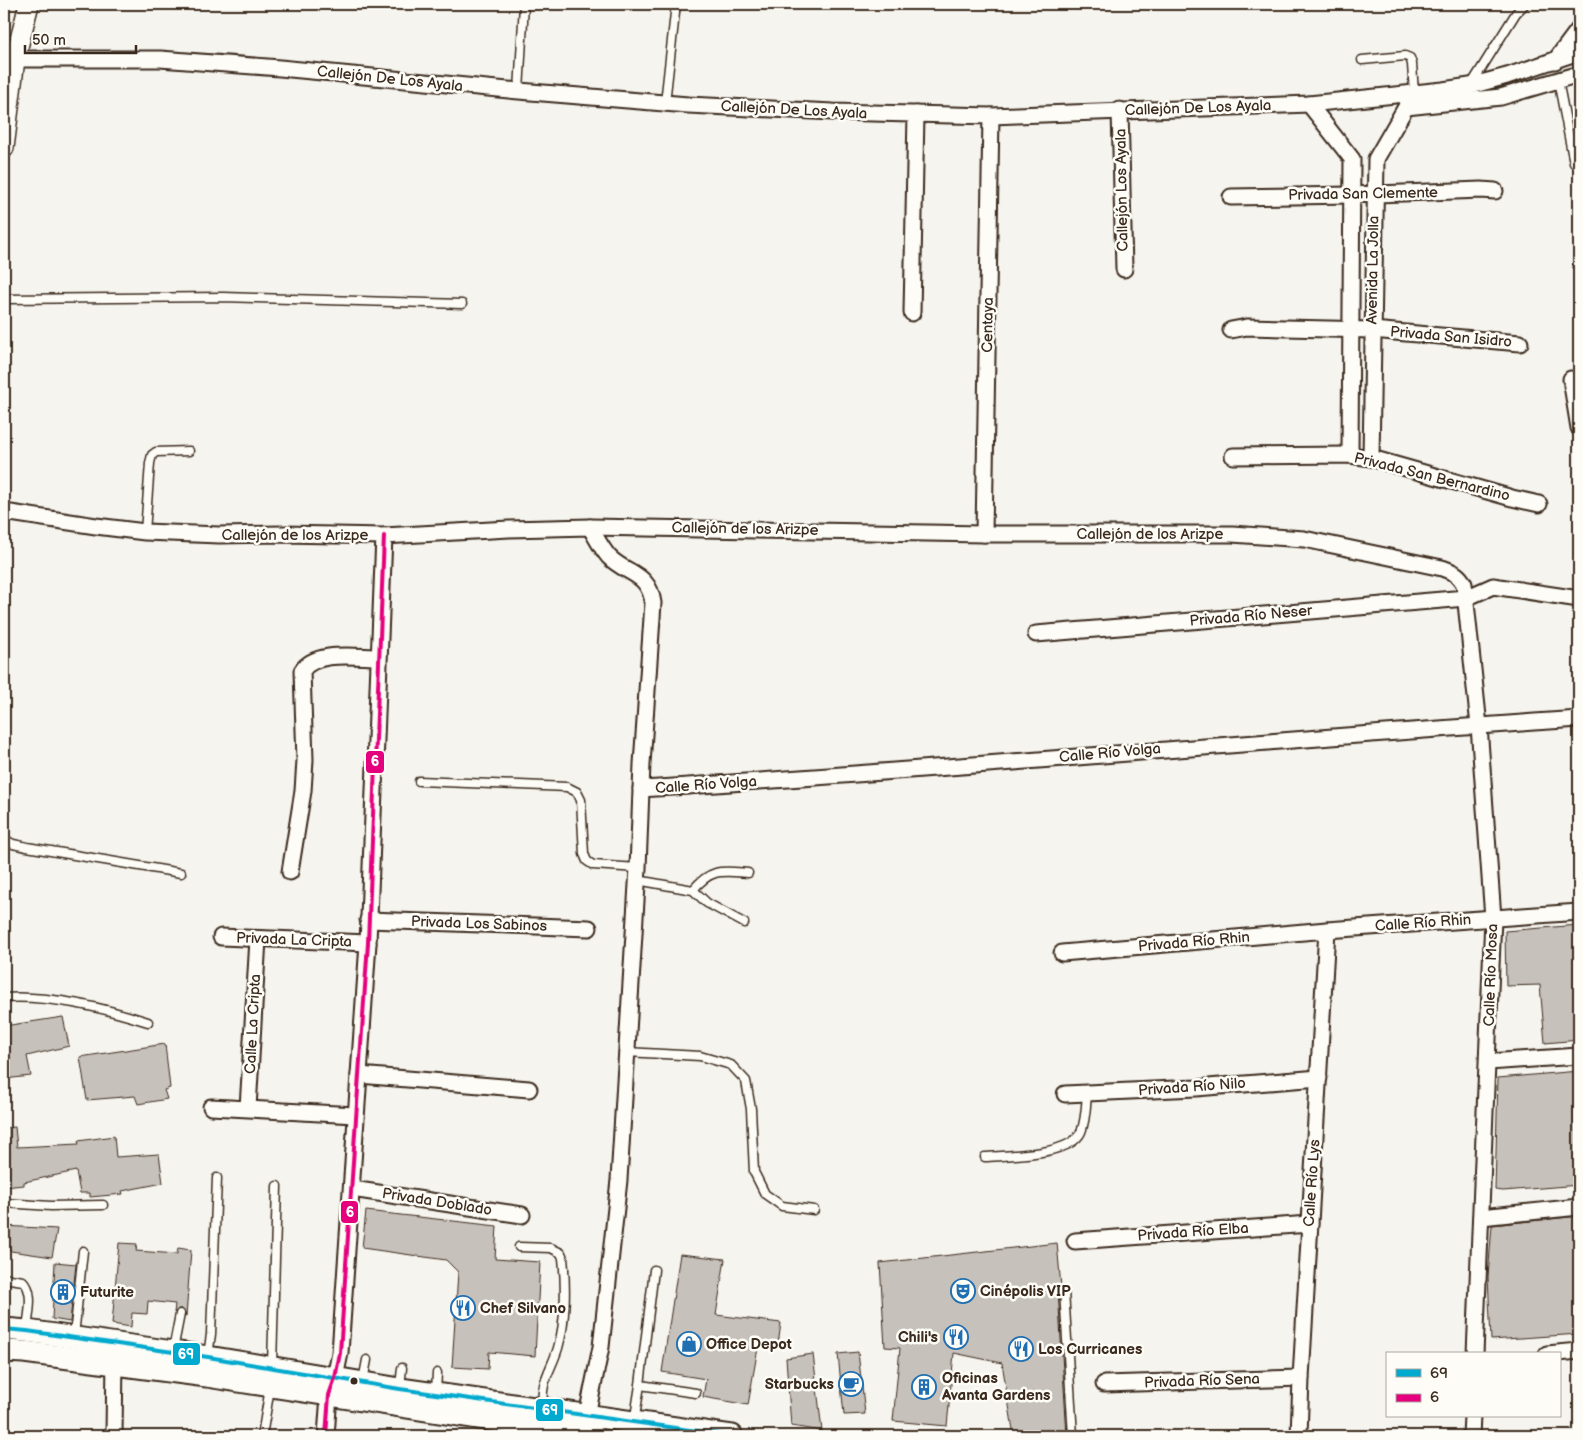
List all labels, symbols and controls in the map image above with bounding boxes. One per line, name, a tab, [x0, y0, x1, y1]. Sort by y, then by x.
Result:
scale bar	[25, 22, 136, 54]
text: 50 m	[32, 31, 66, 50]
street label: Callejón De Los Ayala	[316, 62, 464, 96]
street label: Callejón De Los Ayala	[1124, 96, 1272, 120]
street label: Callejón De Los Ayala	[720, 97, 868, 123]
street label: Callejón Los Ayala	[1111, 128, 1133, 252]
street label: Privada San Clemente	[1288, 183, 1438, 205]
street label: Avenida La Jolla	[1363, 215, 1383, 325]
street label: Centaya	[978, 297, 998, 353]
street label: Privada San Isidro	[1389, 322, 1513, 352]
street label: Privada San Bernardino	[1352, 448, 1512, 506]
street label: Callejón de los Arizpe	[671, 518, 819, 540]
street label: Callejón de los Arizpe	[1077, 525, 1224, 544]
street label: Callejón de los Arizpe	[222, 526, 369, 545]
street label: Privada Río Neser	[1189, 601, 1314, 631]
street label: Calle Río Volga	[1058, 739, 1162, 767]
line badge: 6	[365, 750, 385, 774]
text: 6	[371, 753, 379, 770]
street label: Calle Río Volga	[654, 772, 758, 798]
street label: Calle Río Rhin	[1374, 910, 1472, 936]
street label: Privada Los Sabinos	[411, 912, 548, 936]
street label: Calle Río Mosa	[1480, 923, 1502, 1027]
street label: Privada La Cripta	[236, 928, 352, 952]
street label: Privada Río Rhin	[1137, 928, 1251, 956]
street label: Calle La Cripta	[241, 973, 265, 1075]
street label: Privada Río Nilo	[1138, 1074, 1246, 1100]
street label: Calle Río Lys	[1299, 1138, 1325, 1227]
street label: Privada Doblado	[381, 1184, 493, 1220]
line badge: 6	[340, 1200, 359, 1224]
text: 6	[346, 1204, 354, 1221]
street label: Privada Río Elba	[1137, 1219, 1249, 1245]
theatre icon: Cinépolis VIP	[950, 1278, 976, 1304]
building icon: Futurite	[50, 1279, 76, 1305]
place label: Cinépolis VIP	[980, 1282, 1071, 1301]
place label: Futurite	[80, 1283, 134, 1302]
restaurant icon: Chef Silvano	[450, 1295, 476, 1321]
place label: Chef Silvano	[480, 1299, 566, 1318]
restaurant icon: Chili's	[943, 1324, 969, 1350]
place label: Chili's	[898, 1328, 938, 1347]
shop icon: Office Depot	[676, 1331, 702, 1357]
place label: Office Depot	[706, 1335, 792, 1354]
restaurant icon: Los Curricanes	[1008, 1336, 1034, 1362]
place label: Los Curricanes	[1038, 1340, 1142, 1359]
line badge: 69	[172, 1342, 201, 1366]
text: 69	[178, 1346, 194, 1363]
legend	[1386, 1352, 1560, 1418]
text: 69	[1430, 1364, 1448, 1383]
place label: Oficinas Avanta Gardens	[941, 1369, 1050, 1405]
street label: Privada Río Sena	[1144, 1369, 1260, 1393]
cafe icon: Starbucks	[838, 1371, 864, 1397]
building icon: Oficinas Avanta Gardens	[911, 1374, 937, 1400]
place label: Starbucks	[765, 1375, 834, 1394]
unlabelled marker	[349, 1376, 359, 1386]
text: 6	[1430, 1388, 1439, 1407]
line badge: 69	[535, 1398, 564, 1422]
text: 69	[542, 1402, 558, 1419]

